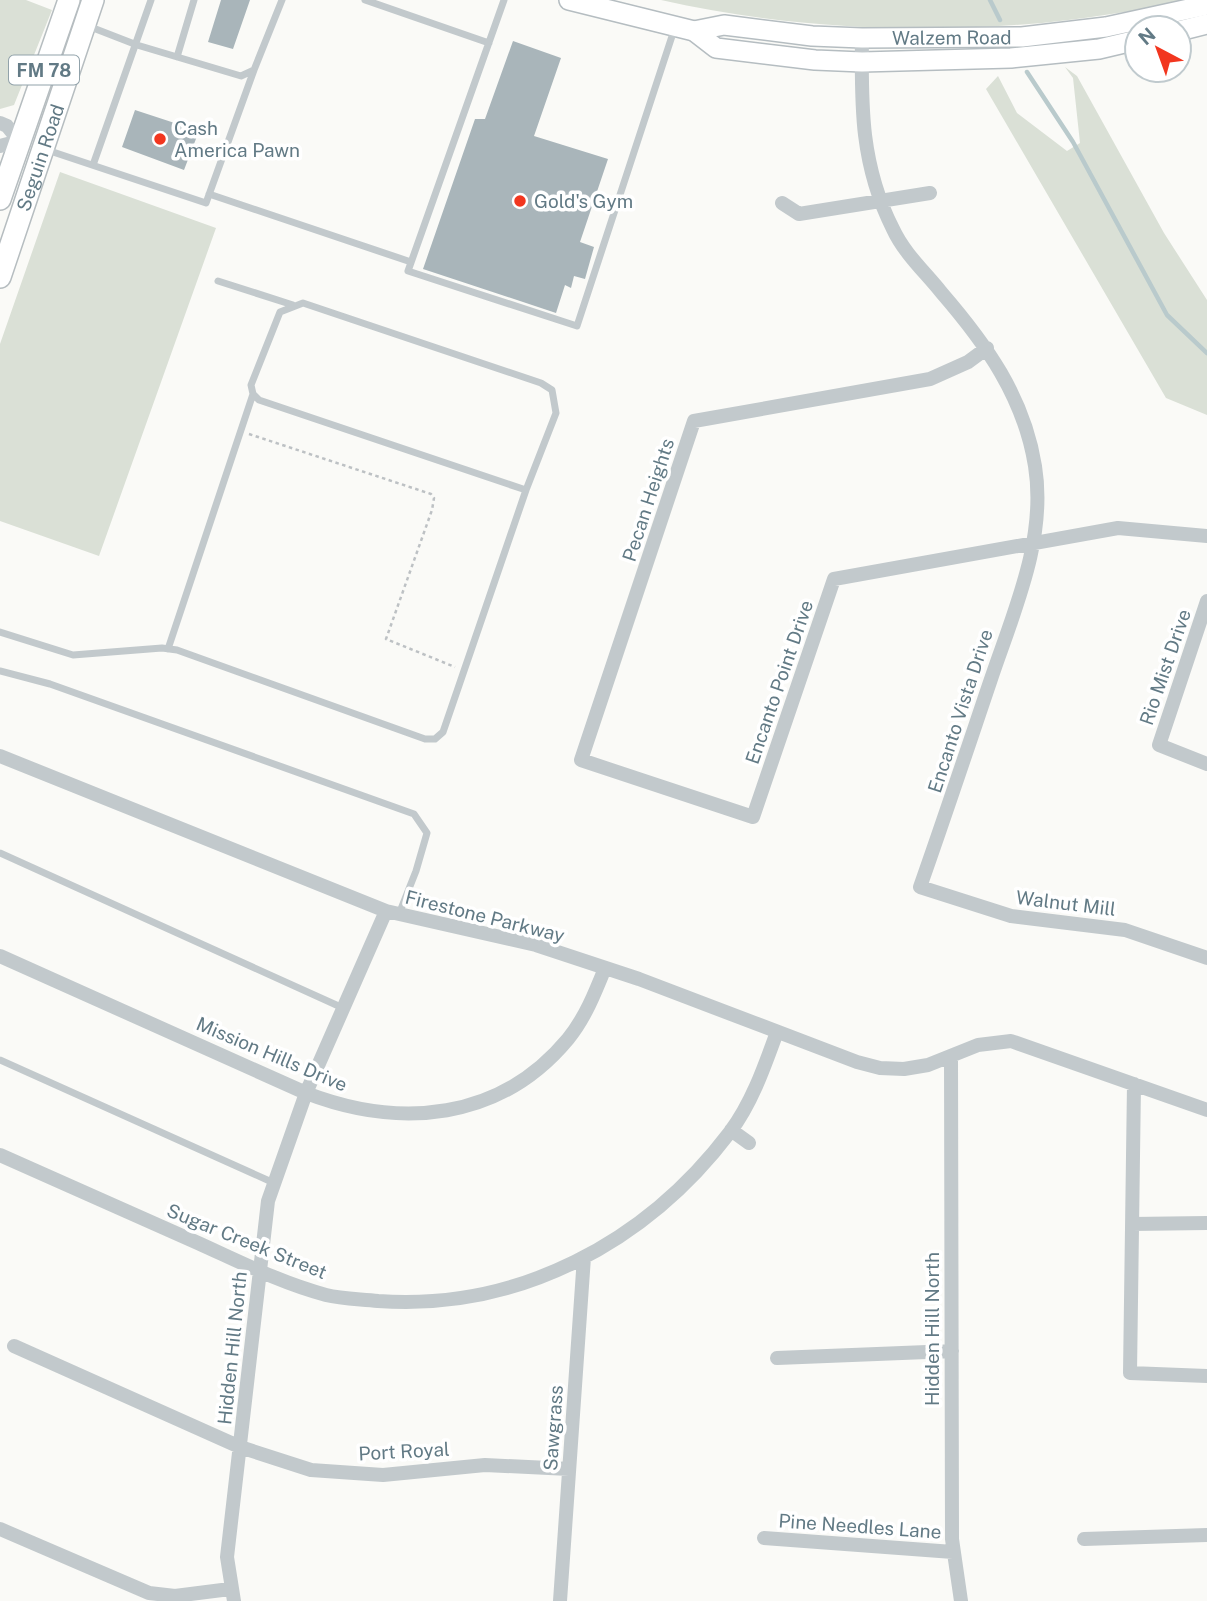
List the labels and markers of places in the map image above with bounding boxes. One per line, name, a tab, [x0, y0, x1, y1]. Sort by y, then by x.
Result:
place label: Cash America Pawn	[174, 117, 300, 161]
marker: Cash America Pawn	[152, 131, 168, 147]
place label: Gold's Gym	[534, 190, 633, 212]
marker: Gold's Gym	[512, 193, 528, 209]

